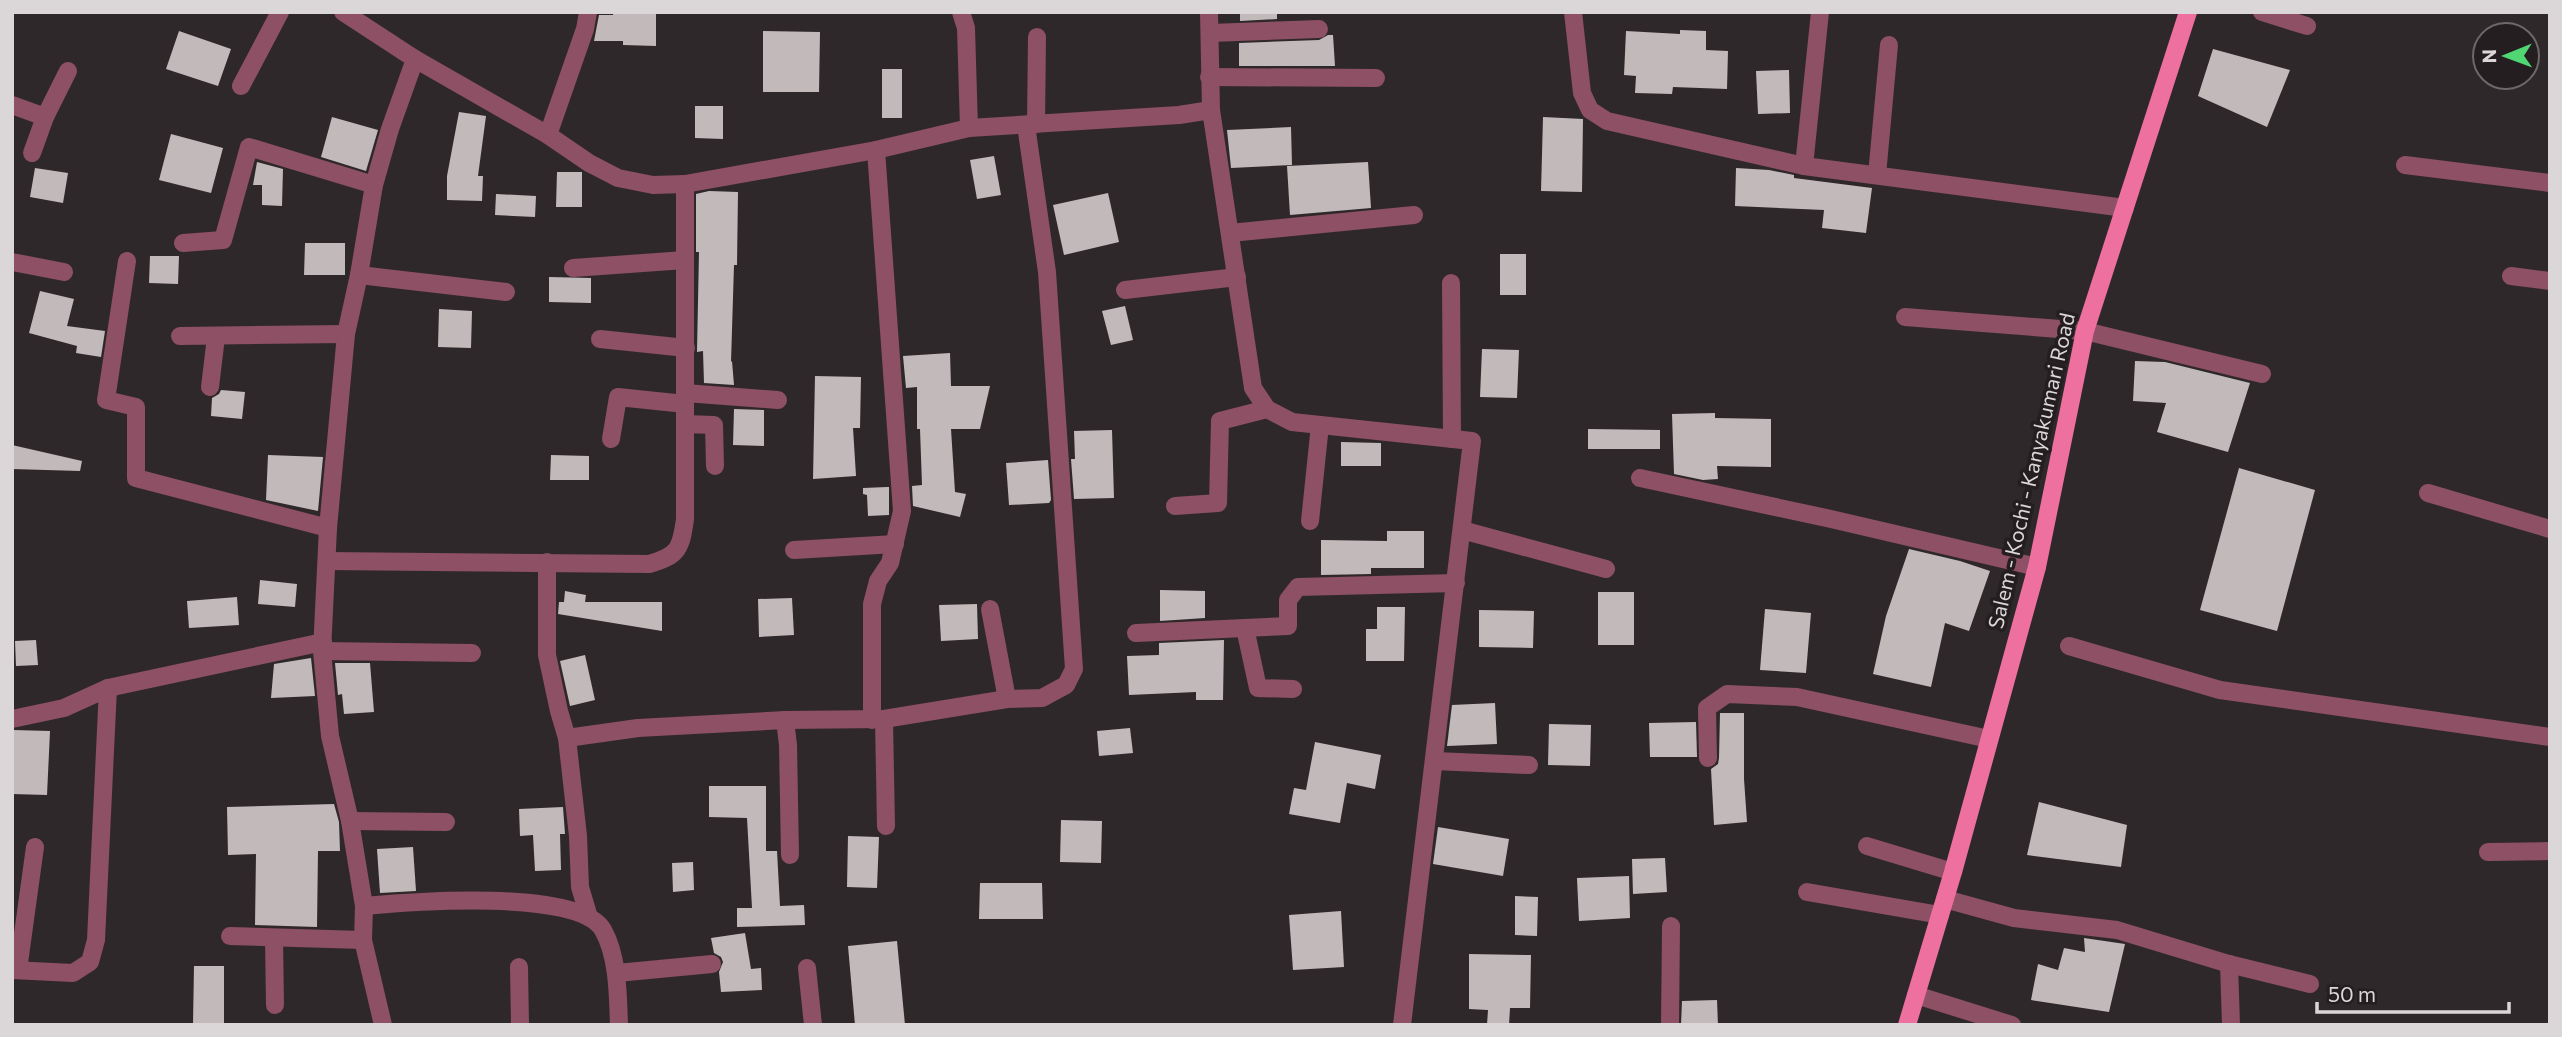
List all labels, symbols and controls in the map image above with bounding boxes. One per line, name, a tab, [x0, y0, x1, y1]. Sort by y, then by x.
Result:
north arrow	[2471, 21, 2541, 91]
text: N	[2477, 49, 2500, 64]
street label: Salem - Kochi - Kanyakumari Road	[1982, 310, 2079, 631]
scale bar	[2317, 970, 2510, 1014]
text: 50 m	[2328, 981, 2376, 1006]

